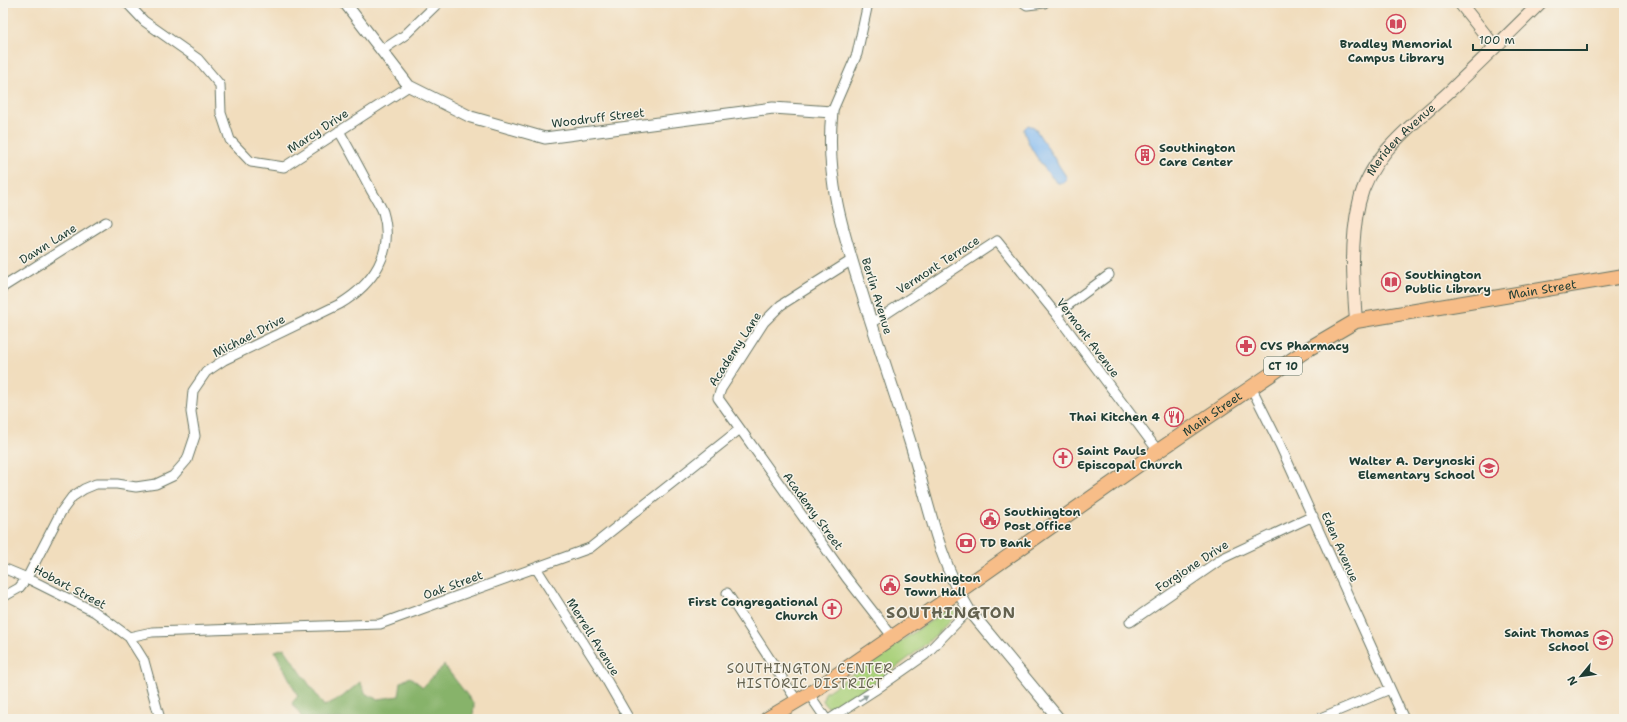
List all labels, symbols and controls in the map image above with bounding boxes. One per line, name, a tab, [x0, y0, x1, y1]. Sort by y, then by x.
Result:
library icon: Bradley Memorial Campus Library	[1385, 13, 1407, 35]
scale bar	[1473, 26, 1587, 52]
text: 100 m	[1479, 32, 1515, 48]
place label: Bradley Memorial Campus Library	[1340, 36, 1452, 66]
street label: Meriden Avenue	[1363, 99, 1439, 179]
street label: Woodruff Street	[551, 104, 645, 132]
street label: Marcy Drive	[284, 105, 352, 157]
place label: Southington Care Center	[1159, 140, 1236, 170]
building icon: Southington Care Center	[1134, 144, 1156, 166]
street label: Dawn Lane	[16, 220, 80, 268]
street label: Vermont Terrace	[893, 232, 983, 298]
street label: Berlin Avenue	[858, 256, 896, 336]
place label: Southington Public Library	[1405, 267, 1491, 297]
library icon: Southington Public Library	[1380, 271, 1402, 293]
street label: Main Street	[1507, 276, 1578, 303]
street label: Vermont Avenue	[1053, 295, 1123, 381]
street label: Academy Lane	[705, 309, 765, 389]
street label: Michael Drive	[210, 311, 288, 361]
pharmacy icon: CVS Pharmacy	[1235, 335, 1257, 357]
place label: CVS Pharmacy	[1260, 338, 1349, 354]
road number: CT 10	[1264, 357, 1302, 375]
street label: Main Street	[1179, 388, 1245, 440]
restaurant icon: Thai Kitchen 4	[1163, 406, 1185, 428]
place label: Thai Kitchen 4	[1069, 409, 1161, 425]
place label: Saint Pauls Episcopal Church	[1077, 443, 1183, 473]
church icon: Saint Pauls Episcopal Church	[1052, 447, 1074, 469]
place label: Walter A. Derynoski Elementary School	[1349, 453, 1475, 483]
school or university icon: Walter A. Derynoski Elementary School	[1478, 457, 1500, 479]
street label: Academy Street	[779, 469, 847, 553]
place label: Southington Post Office	[1004, 504, 1081, 534]
public building icon: Southington Post Office	[979, 508, 1001, 530]
street label: Eden Avenue	[1317, 509, 1363, 585]
bank icon: TD Bank	[955, 532, 977, 554]
place label: TD Bank	[980, 535, 1032, 551]
street label: Forgione Drive	[1152, 536, 1232, 596]
street label: Hobart Street	[31, 561, 109, 613]
street label: Oak Street	[421, 567, 485, 603]
place label: Southington Town Hall	[904, 570, 981, 600]
public building icon: Southington Town Hall	[879, 574, 901, 596]
place label: First Congregational Church	[688, 594, 818, 624]
street label: Merrell Avenue	[563, 595, 623, 679]
church icon: First Congregational Church	[821, 598, 843, 620]
district label: SOUTHINGTON	[886, 602, 1016, 623]
place label: Saint Thomas School	[1504, 625, 1589, 655]
school or university icon: Saint Thomas School	[1592, 629, 1614, 651]
north arrow	[1561, 656, 1601, 696]
district label: SOUTHINGTON CENTER HISTORIC DISTRICT	[727, 660, 893, 692]
text: N	[1564, 673, 1581, 688]
one-way arrow	[857, 695, 869, 702]

